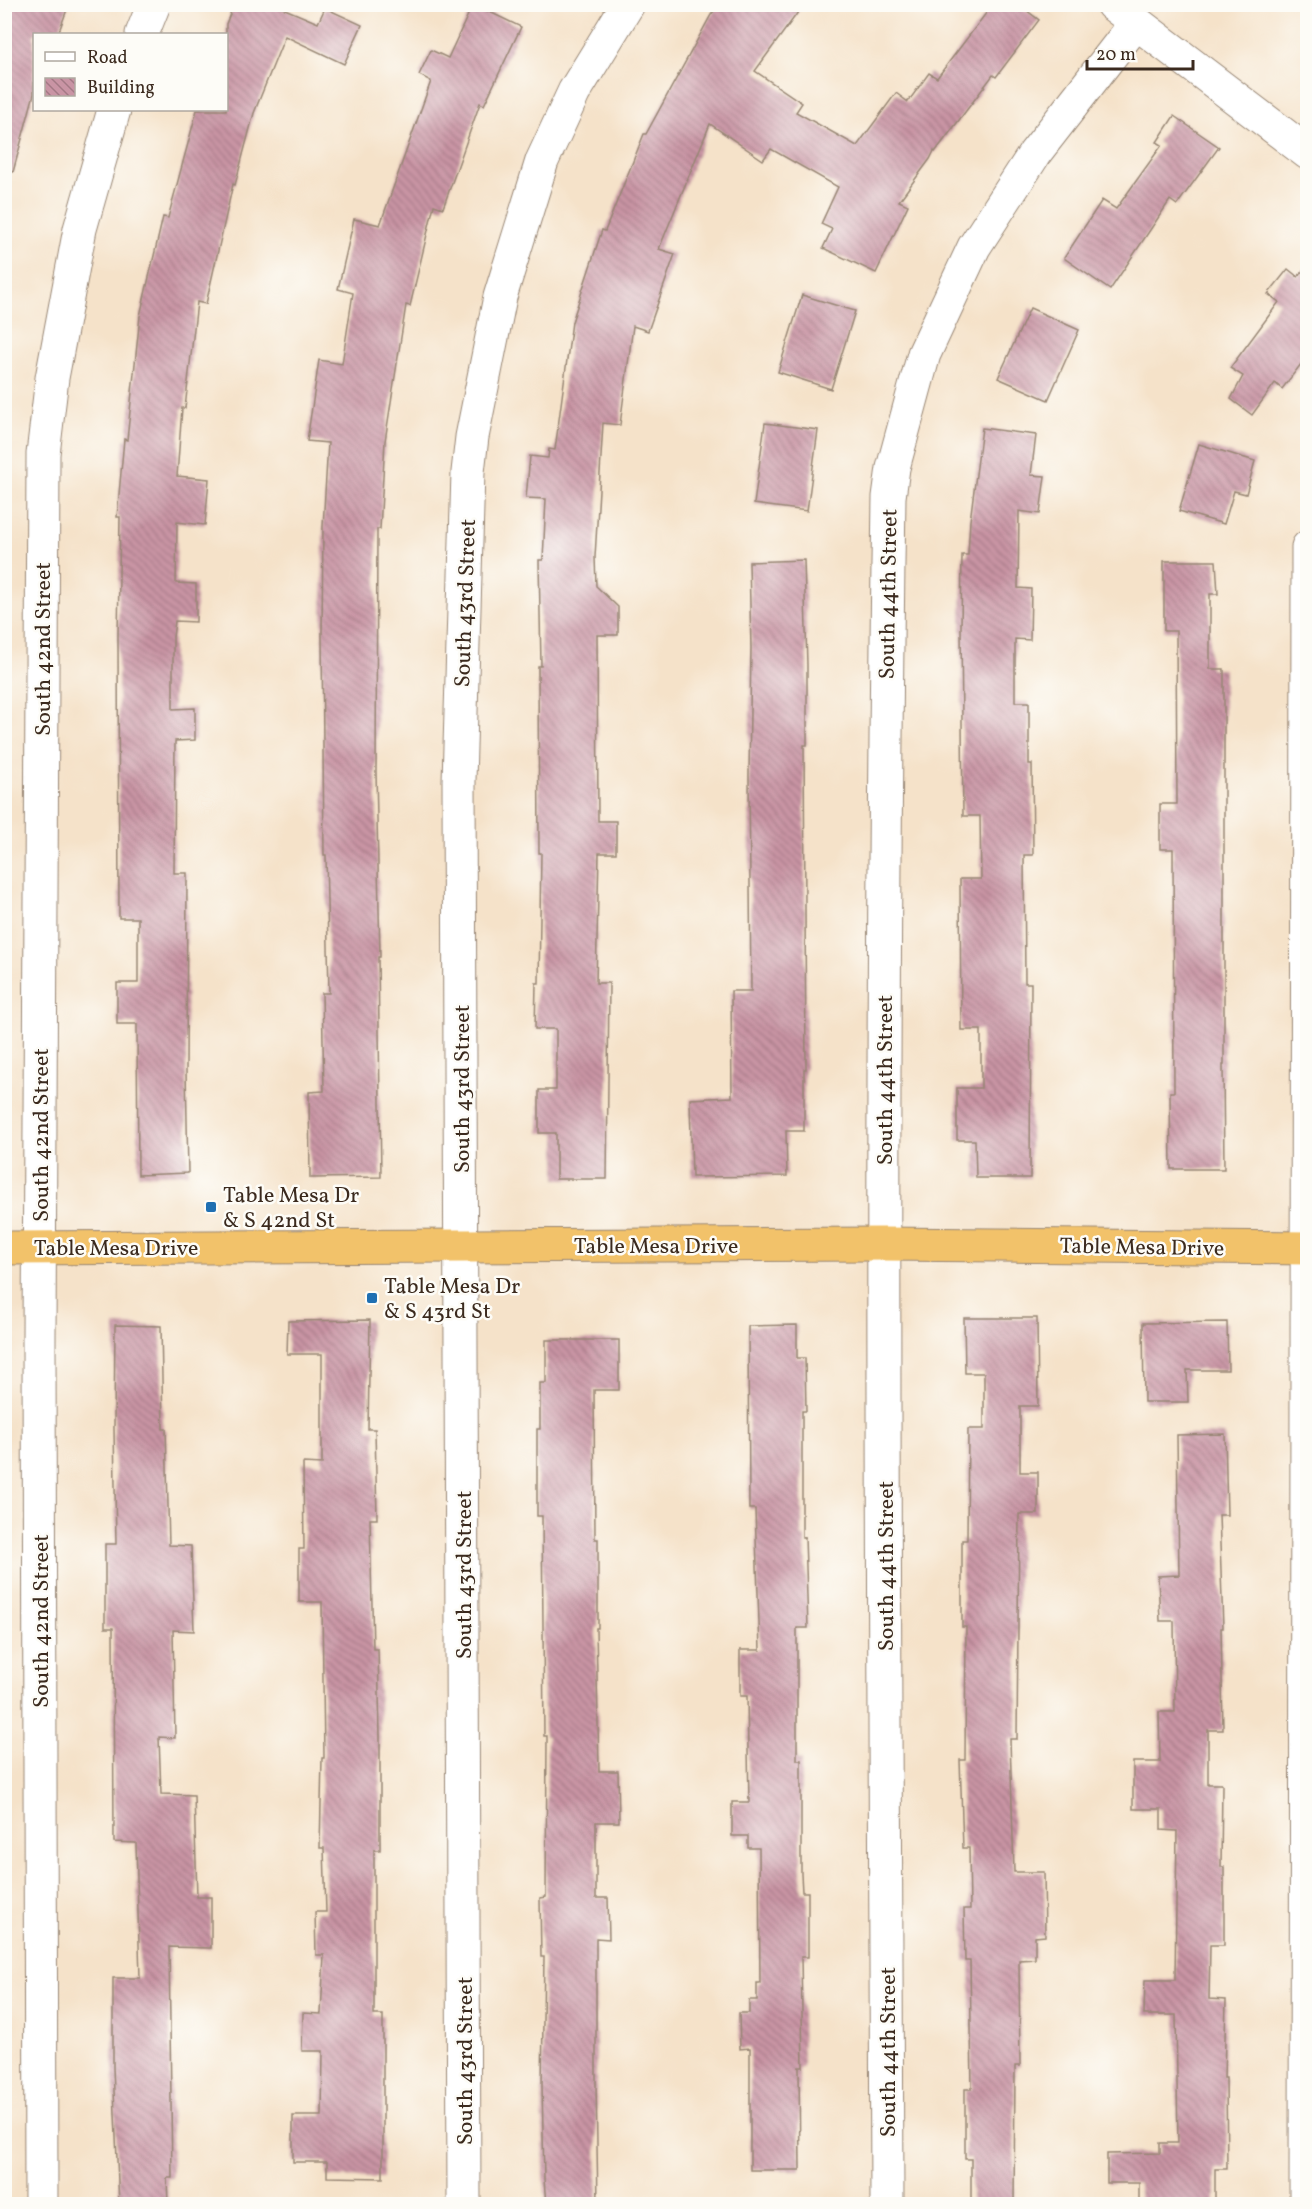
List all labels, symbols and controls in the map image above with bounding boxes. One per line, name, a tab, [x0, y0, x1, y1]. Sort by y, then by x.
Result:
legend	[33, 33, 228, 111]
scale bar	[1087, 33, 1194, 71]
text: 20 m	[1096, 43, 1136, 68]
text: Road	[87, 46, 128, 71]
text: Building	[87, 76, 155, 101]
street label: South 44th Street	[873, 508, 906, 680]
street label: South 43rd Street	[448, 518, 485, 688]
street label: South 42nd Street	[29, 562, 60, 736]
street label: South 44th Street	[871, 994, 902, 1165]
street label: South 43rd Street	[448, 1004, 479, 1173]
street label: South 42nd Street	[27, 1048, 58, 1222]
place label: Table Mesa Dr & S 42nd St	[223, 1181, 359, 1237]
marker: Table Mesa Dr & S 42nd St	[204, 1200, 218, 1214]
street label: Table Mesa Drive	[574, 1232, 738, 1263]
street label: Table Mesa Drive	[1059, 1232, 1225, 1265]
street label: Table Mesa Drive	[34, 1234, 198, 1265]
place label: Table Mesa Dr & S 43rd St	[384, 1272, 520, 1328]
marker: Table Mesa Dr & S 43rd St	[365, 1291, 379, 1305]
street label: South 44th Street	[872, 1480, 903, 1651]
street label: South 43rd Street	[450, 1490, 481, 1659]
street label: South 42nd Street	[27, 1534, 58, 1708]
street label: South 44th Street	[874, 1966, 905, 2137]
street label: South 43rd Street	[451, 1976, 482, 2145]

